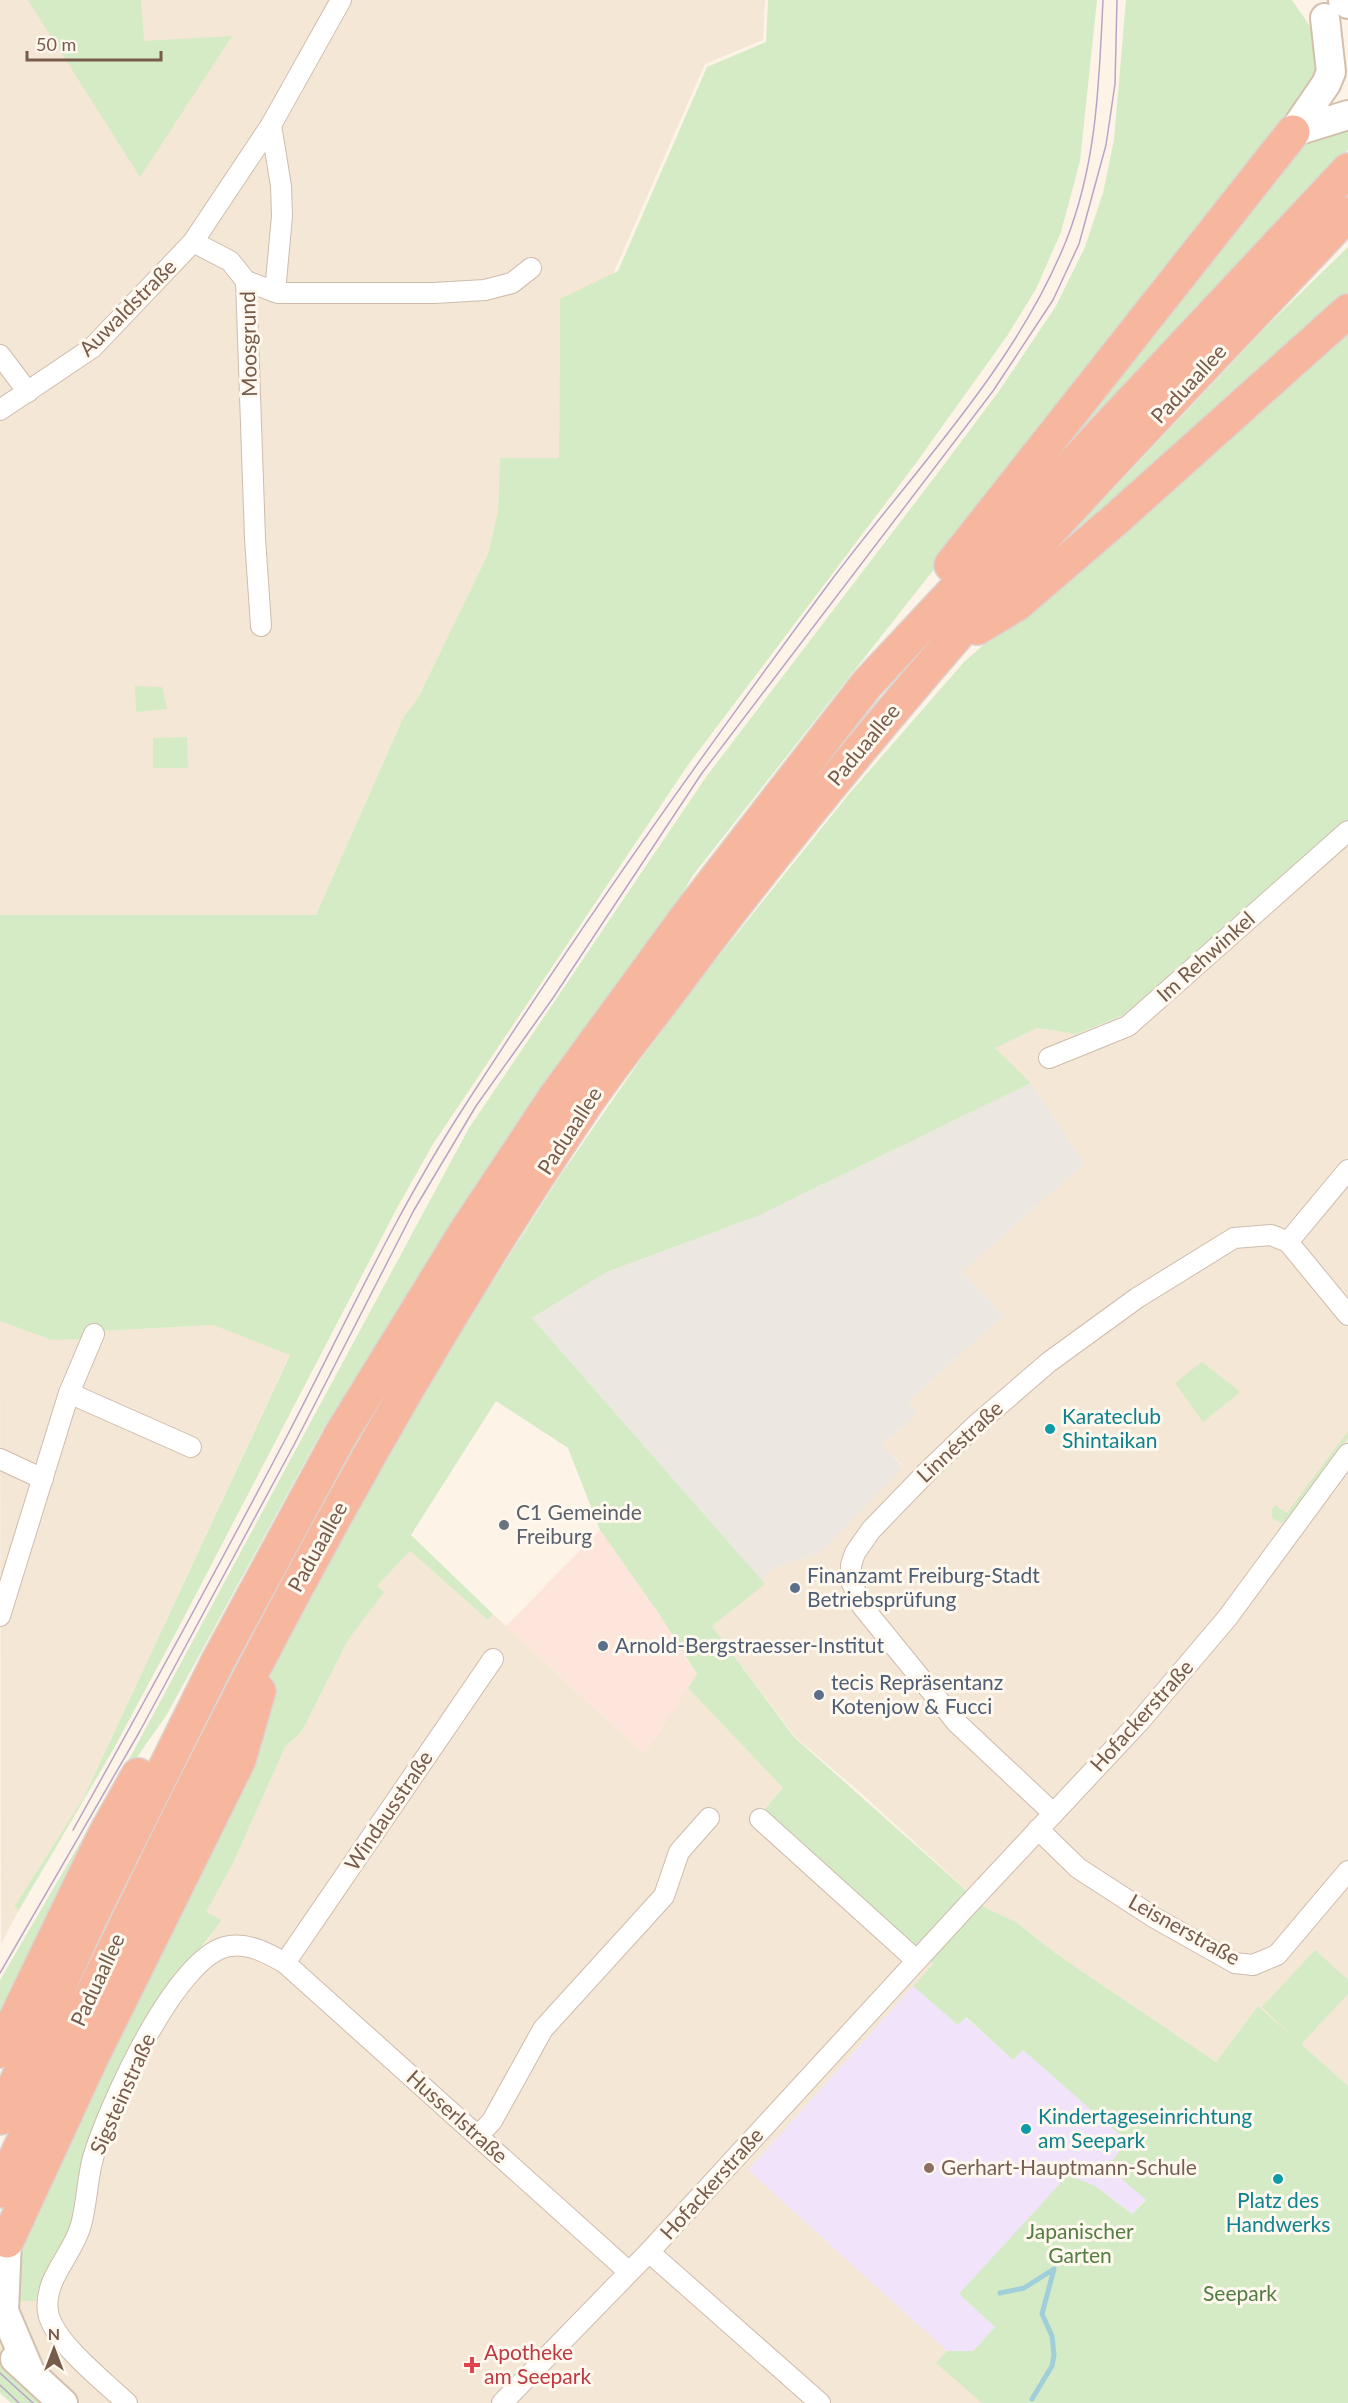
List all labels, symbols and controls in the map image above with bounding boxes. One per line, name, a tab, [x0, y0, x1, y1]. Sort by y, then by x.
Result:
scale bar	[27, 24, 160, 62]
text: 50 m	[36, 33, 76, 55]
street label: Auwaldstraße	[73, 253, 181, 361]
street label: Moosgrund	[234, 291, 261, 397]
street label: Paduaallee	[1145, 338, 1231, 428]
street label: Paduaallee	[821, 698, 904, 790]
street label: Im Rehwinkel	[1151, 905, 1259, 1006]
street label: Paduaallee	[531, 1082, 606, 1179]
street label: Linnéstraße	[911, 1395, 1007, 1487]
place label: Karateclub Shintaikan	[1062, 1403, 1161, 1452]
marker: Karateclub Shintaikan	[1043, 1422, 1057, 1436]
street label: Paduaallee	[282, 1497, 352, 1596]
place label: C1 Gemeinde Freiburg	[516, 1499, 642, 1548]
marker: C1 Gemeinde Freiburg	[497, 1518, 511, 1532]
place label: Finanzamt Freiburg-Stadt Betriebsprüfung	[807, 1562, 1040, 1611]
marker: Finanzamt Freiburg-Stadt Betriebsprüfung	[788, 1581, 802, 1595]
place label: Arnold-Bergstraesser-Institut	[615, 1632, 884, 1657]
marker: Arnold-Bergstraesser-Institut	[596, 1639, 610, 1653]
street label: Hofackerstraße	[1084, 1654, 1198, 1776]
place label: tecis Repräsentanz Kotenjow & Fucci	[831, 1669, 1003, 1718]
marker: tecis Repräsentanz Kotenjow & Fucci	[812, 1688, 826, 1702]
street label: Windausstraße	[338, 1745, 437, 1875]
street label: Leisnerstraße	[1125, 1888, 1245, 1970]
street label: Paduaallee	[64, 1929, 129, 2030]
street label: Sigsteinstraße	[84, 2029, 159, 2158]
street label: Husserlstraße	[402, 2064, 514, 2168]
place label: Kindertageseinrichtung am Seepark	[1038, 2103, 1252, 2152]
street label: Hofackerstraße	[654, 2122, 768, 2244]
marker: Kindertageseinrichtung am Seepark	[1019, 2122, 1033, 2136]
place label: Gerhart-Hauptmann-Schule	[941, 2154, 1197, 2179]
marker: Gerhart-Hauptmann-Schule	[922, 2161, 936, 2175]
marker: Platz des Handwerks	[1271, 2172, 1285, 2186]
place label: Platz des Handwerks	[1226, 2187, 1330, 2236]
park label: Japanischer Garten	[1026, 2218, 1134, 2267]
park label: Seepark	[1203, 2280, 1277, 2305]
north arrow	[24, 2319, 84, 2379]
text: N	[48, 2324, 60, 2343]
place label: Apotheke am Seepark	[484, 2339, 591, 2388]
marker: Apotheke am Seepark	[465, 2358, 479, 2372]

